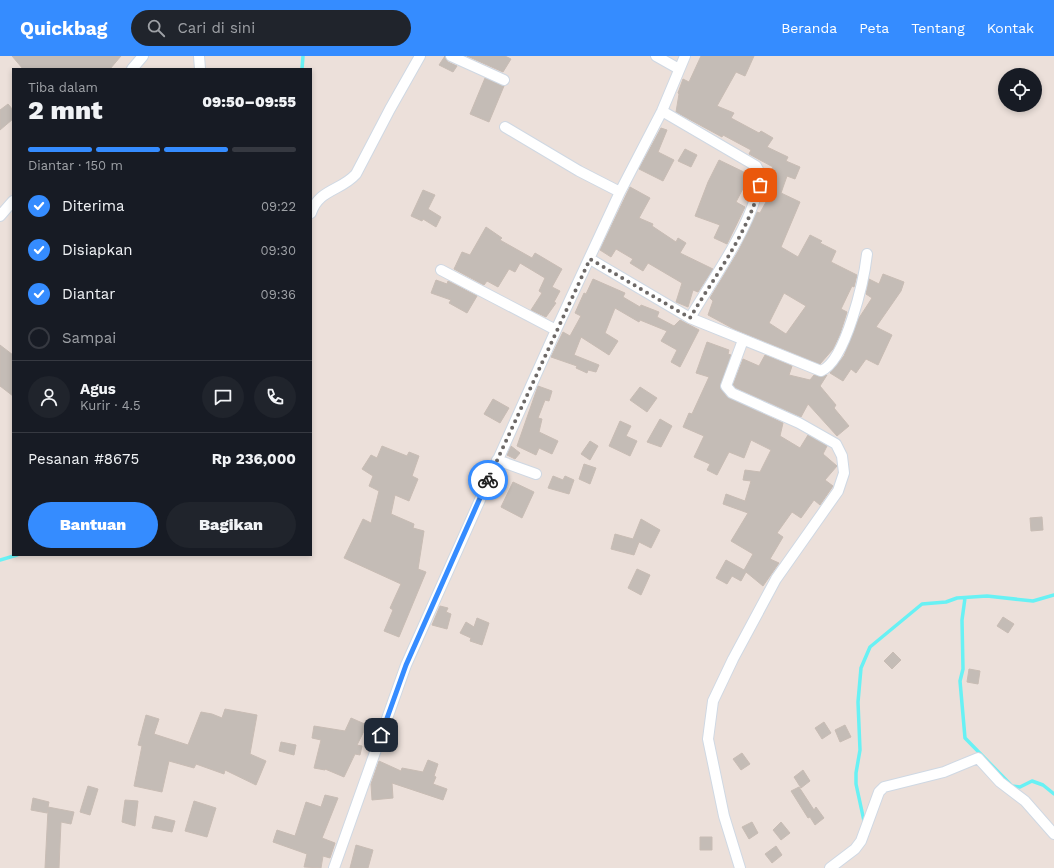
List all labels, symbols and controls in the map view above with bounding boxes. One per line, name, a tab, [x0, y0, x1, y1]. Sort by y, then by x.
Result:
search box	[131, 10, 411, 46]
text: Quickbag	[20, 17, 107, 40]
icon: search	[145, 17, 167, 39]
text: Cari di sini	[177, 19, 255, 37]
text: Beranda	[781, 20, 837, 36]
text: Peta	[859, 20, 889, 36]
text: Tentang	[911, 20, 965, 36]
text: Kontak	[987, 20, 1034, 36]
map controls	[998, 68, 1042, 112]
button: locate	[998, 68, 1042, 112]
text: Tiba dalam	[28, 80, 98, 95]
text: 09:50–09:55	[202, 93, 296, 111]
text: 2 mnt	[28, 95, 103, 125]
text: Diantar · 150 m	[28, 158, 123, 173]
pin	[743, 168, 777, 202]
icon: bag	[749, 174, 771, 196]
icon: check	[28, 195, 50, 217]
text: Diterima	[62, 197, 125, 215]
text: 09:22	[261, 199, 296, 214]
icon: check	[28, 239, 50, 261]
text: Disiapkan	[62, 241, 133, 259]
text: 09:30	[260, 243, 296, 258]
icon: check	[28, 283, 50, 305]
text: Diantar	[62, 285, 115, 303]
text: 09:36	[261, 287, 296, 302]
text: Sampai	[62, 329, 116, 347]
button: person	[28, 376, 70, 418]
button: chat	[202, 376, 244, 418]
button: phone	[254, 376, 296, 418]
text: Agus	[80, 380, 116, 398]
text: Kurir · 4.5	[80, 398, 141, 413]
text: Pesanan #8675	[28, 450, 139, 468]
text: Rp 236,000	[212, 450, 296, 468]
courier	[468, 460, 508, 500]
icon: bike	[477, 469, 499, 491]
button: Bantuan	[28, 502, 158, 548]
button: Bagikan	[166, 502, 296, 548]
pin	[364, 718, 398, 752]
icon: home	[370, 724, 392, 746]

